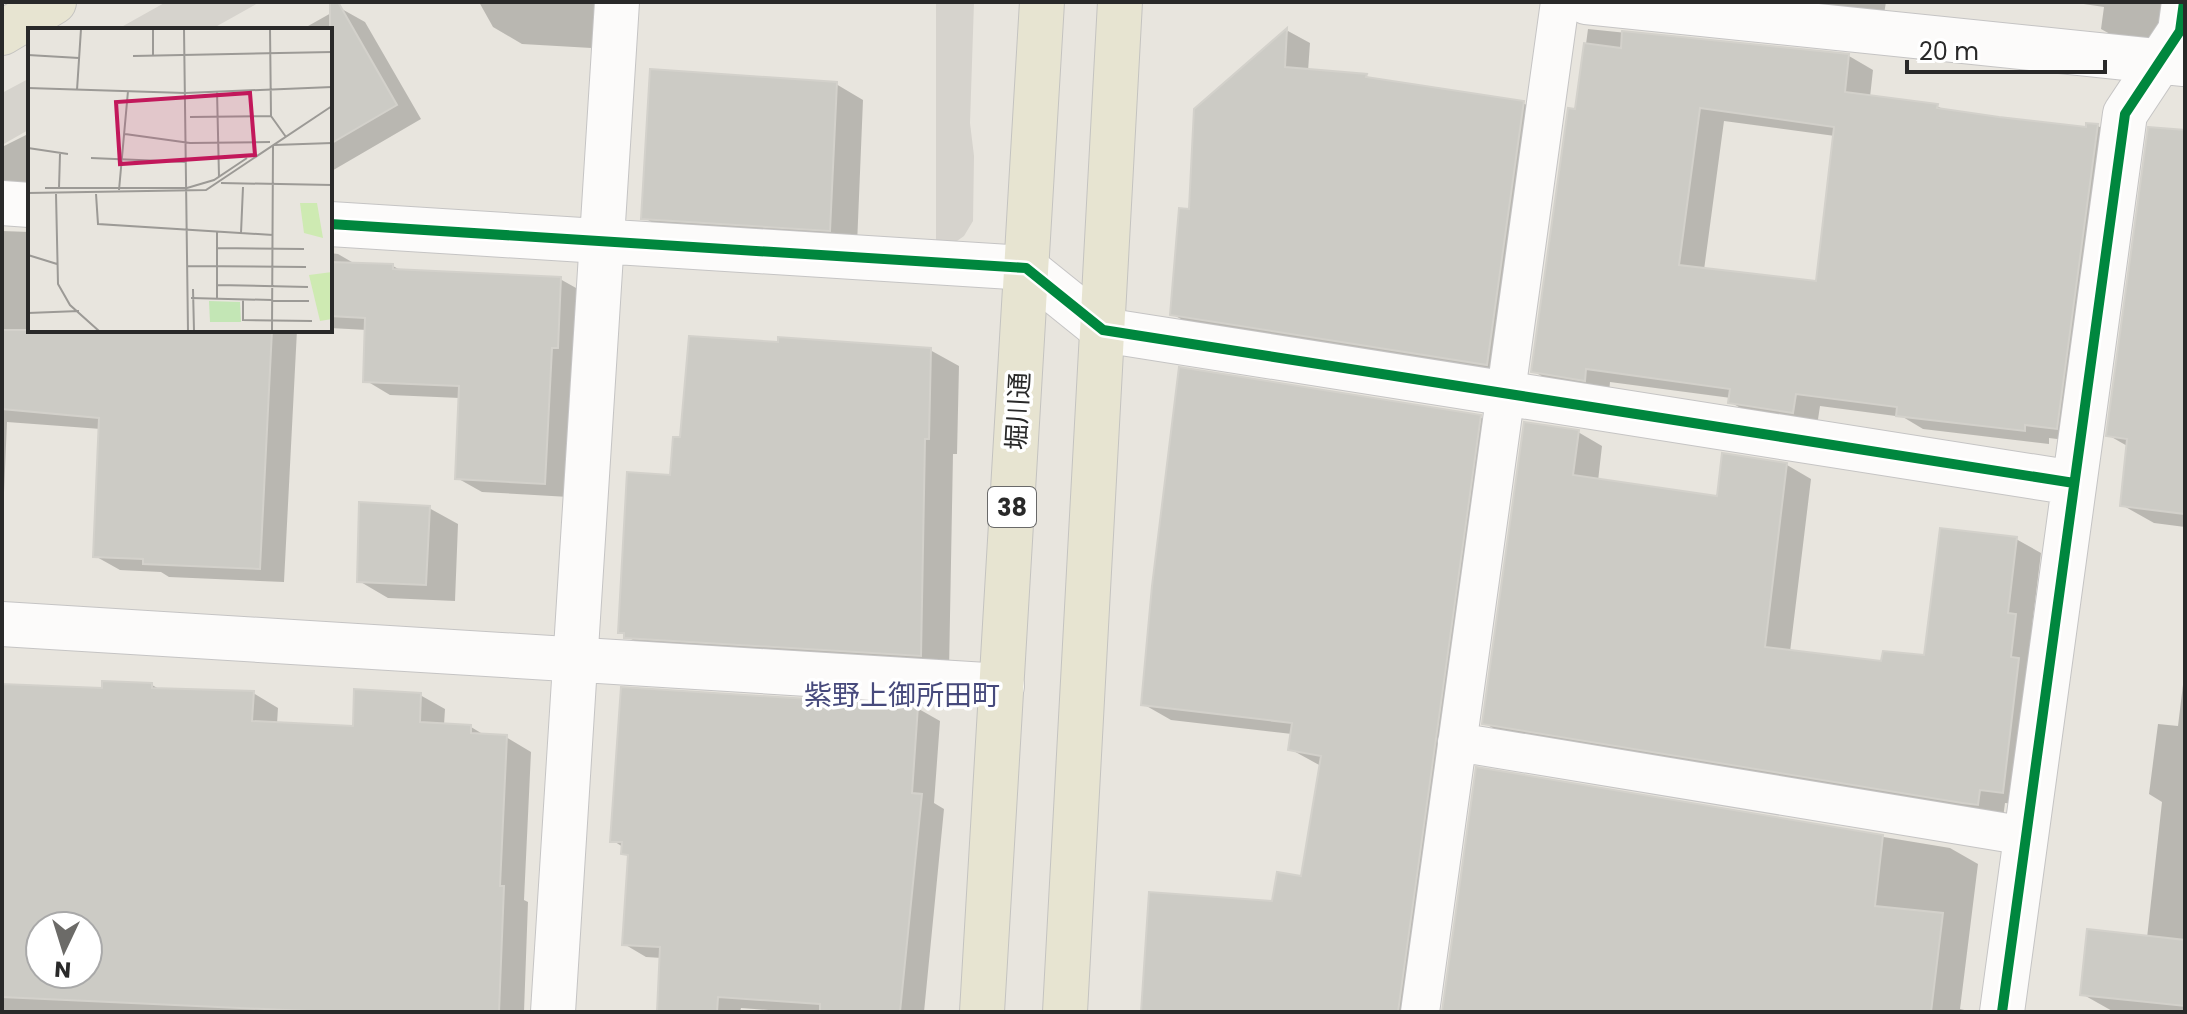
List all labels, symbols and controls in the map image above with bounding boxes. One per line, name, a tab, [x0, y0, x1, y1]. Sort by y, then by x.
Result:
scale bar	[1907, 24, 2105, 74]
inset map	[28, 28, 332, 332]
text: 20 m	[1919, 35, 1979, 68]
street label: 堀川通	[998, 371, 1038, 451]
road number: 38	[988, 487, 1036, 527]
district label: 紫野上御所田町	[804, 676, 1000, 715]
north arrow	[24, 910, 104, 990]
text: N	[53, 953, 72, 985]

